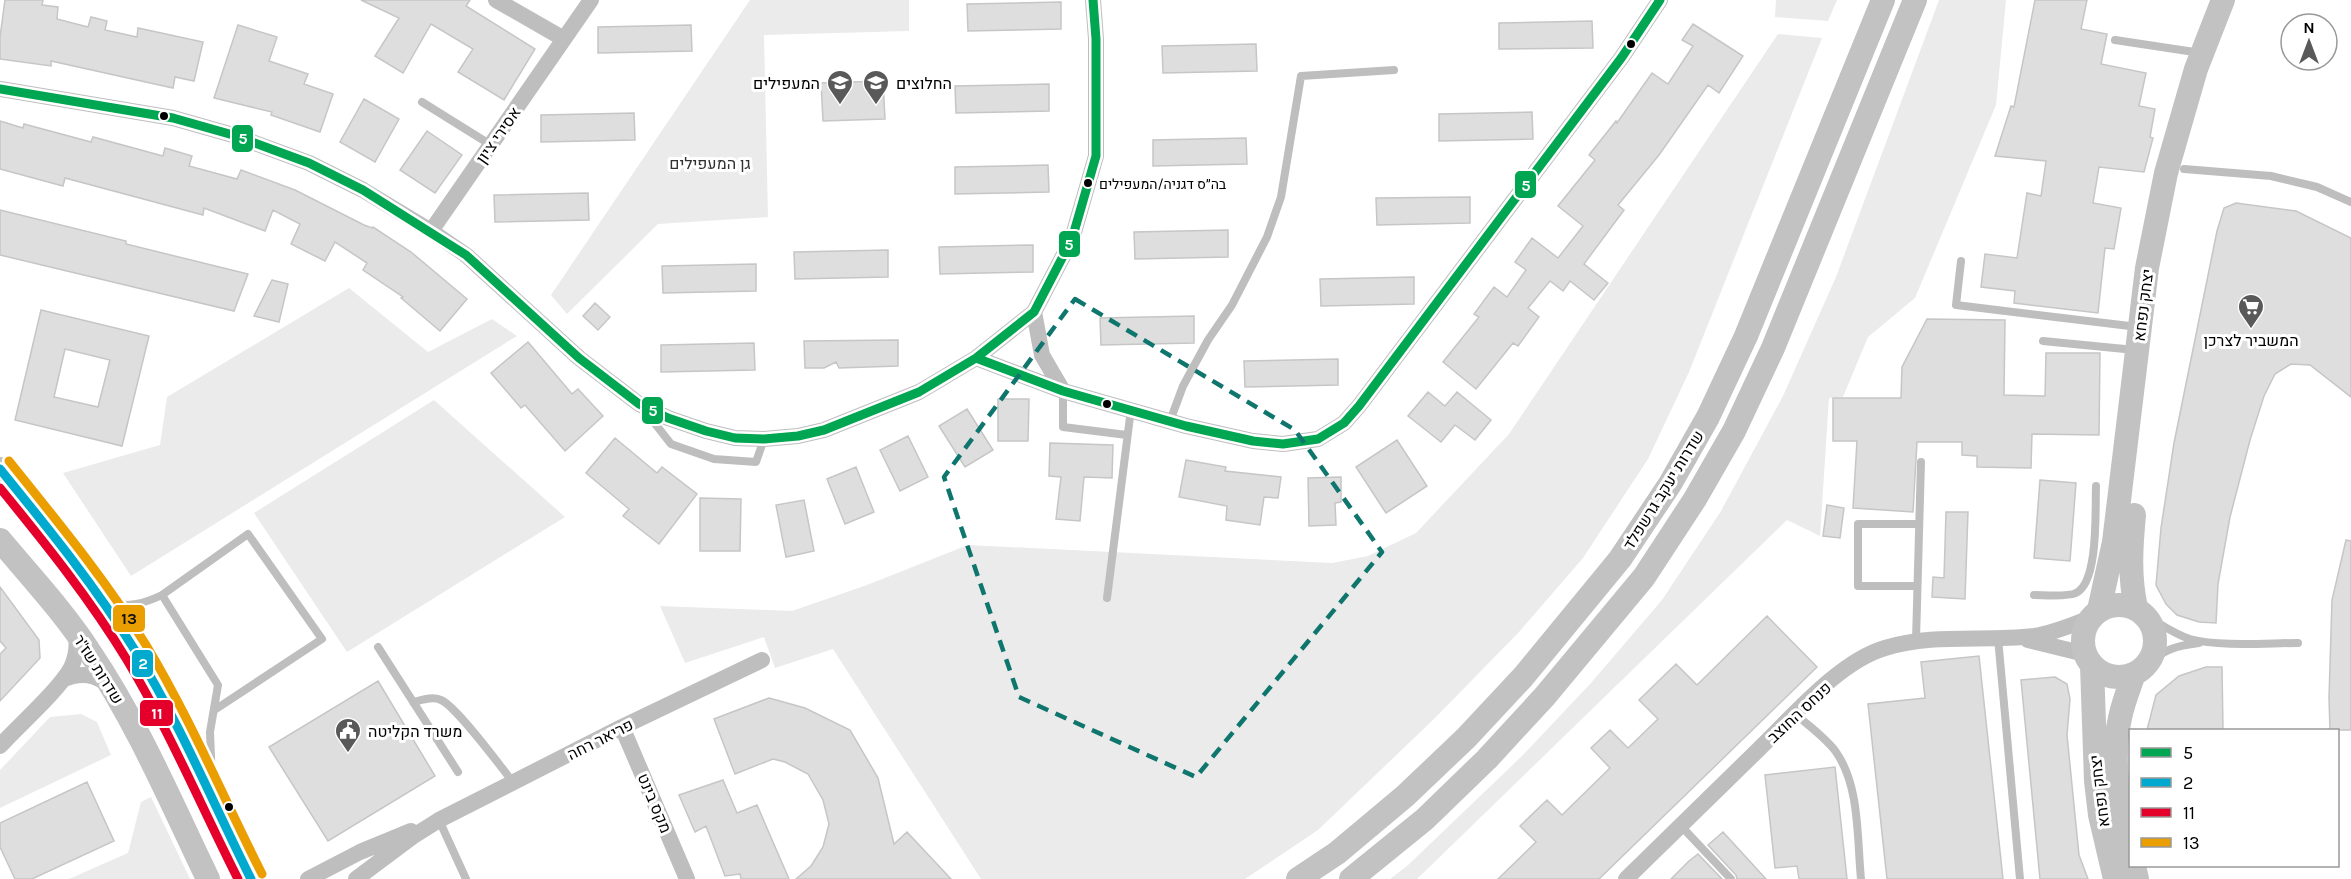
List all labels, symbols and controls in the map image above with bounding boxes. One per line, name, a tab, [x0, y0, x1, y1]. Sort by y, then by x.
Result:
north arrow	[2279, 12, 2339, 72]
text: N	[2303, 18, 2315, 37]
unlabelled marker	[1625, 38, 1637, 50]
school or university icon: המעפילים	[825, 68, 855, 106]
school or university icon: החלוצים	[861, 68, 891, 106]
place label: המעפילים	[753, 74, 820, 93]
place label: החלוצים	[896, 74, 952, 93]
street label: אסירי ציון	[472, 103, 525, 167]
unlabelled marker	[158, 110, 170, 122]
line badge: 5	[231, 124, 254, 153]
text: 5	[238, 129, 248, 148]
park label: גן המעפילים	[669, 154, 751, 173]
line badge: 5	[1514, 170, 1537, 199]
place label: בה״ס דגניה/המעפילים	[1099, 176, 1227, 193]
text: 5	[1521, 176, 1531, 195]
marker: בה״ס דגניה/המעפילים	[1082, 177, 1094, 189]
line badge: 5	[1058, 230, 1081, 258]
text: 5	[1064, 235, 1074, 254]
street label: יצחק נפחא	[2130, 268, 2157, 342]
supermarket icon: המשביר לצרכן	[2236, 292, 2266, 330]
place label: המשביר לצרכן	[2203, 331, 2299, 350]
line badge: 5	[641, 396, 664, 425]
unlabelled marker	[1101, 398, 1113, 410]
text: 5	[648, 401, 658, 420]
street label: שדרות יעקב גרשפלד	[1619, 427, 1708, 553]
line badge: 13	[112, 604, 146, 633]
text: 13	[121, 609, 137, 628]
street label: שדרות שז"ר	[70, 631, 127, 708]
line badge: 2	[131, 649, 154, 678]
text: 2	[138, 654, 148, 673]
street label: פנחס החוצב	[1763, 678, 1835, 747]
line badge: 11	[139, 699, 174, 727]
text: 11	[151, 704, 163, 723]
street label: פריאר רחה	[564, 715, 636, 764]
public building icon: משרד הקליטה	[333, 716, 363, 754]
place label: משרד הקליטה	[368, 722, 463, 741]
legend	[2129, 729, 2339, 867]
text: 5	[2183, 742, 2193, 764]
street label: יצחק נפחא	[2086, 754, 2113, 828]
street label: מקס בינט	[633, 770, 676, 836]
text: 2	[2183, 772, 2193, 794]
unlabelled marker	[223, 801, 235, 813]
text: 11	[2183, 802, 2195, 824]
text: 13	[2183, 832, 2200, 854]

